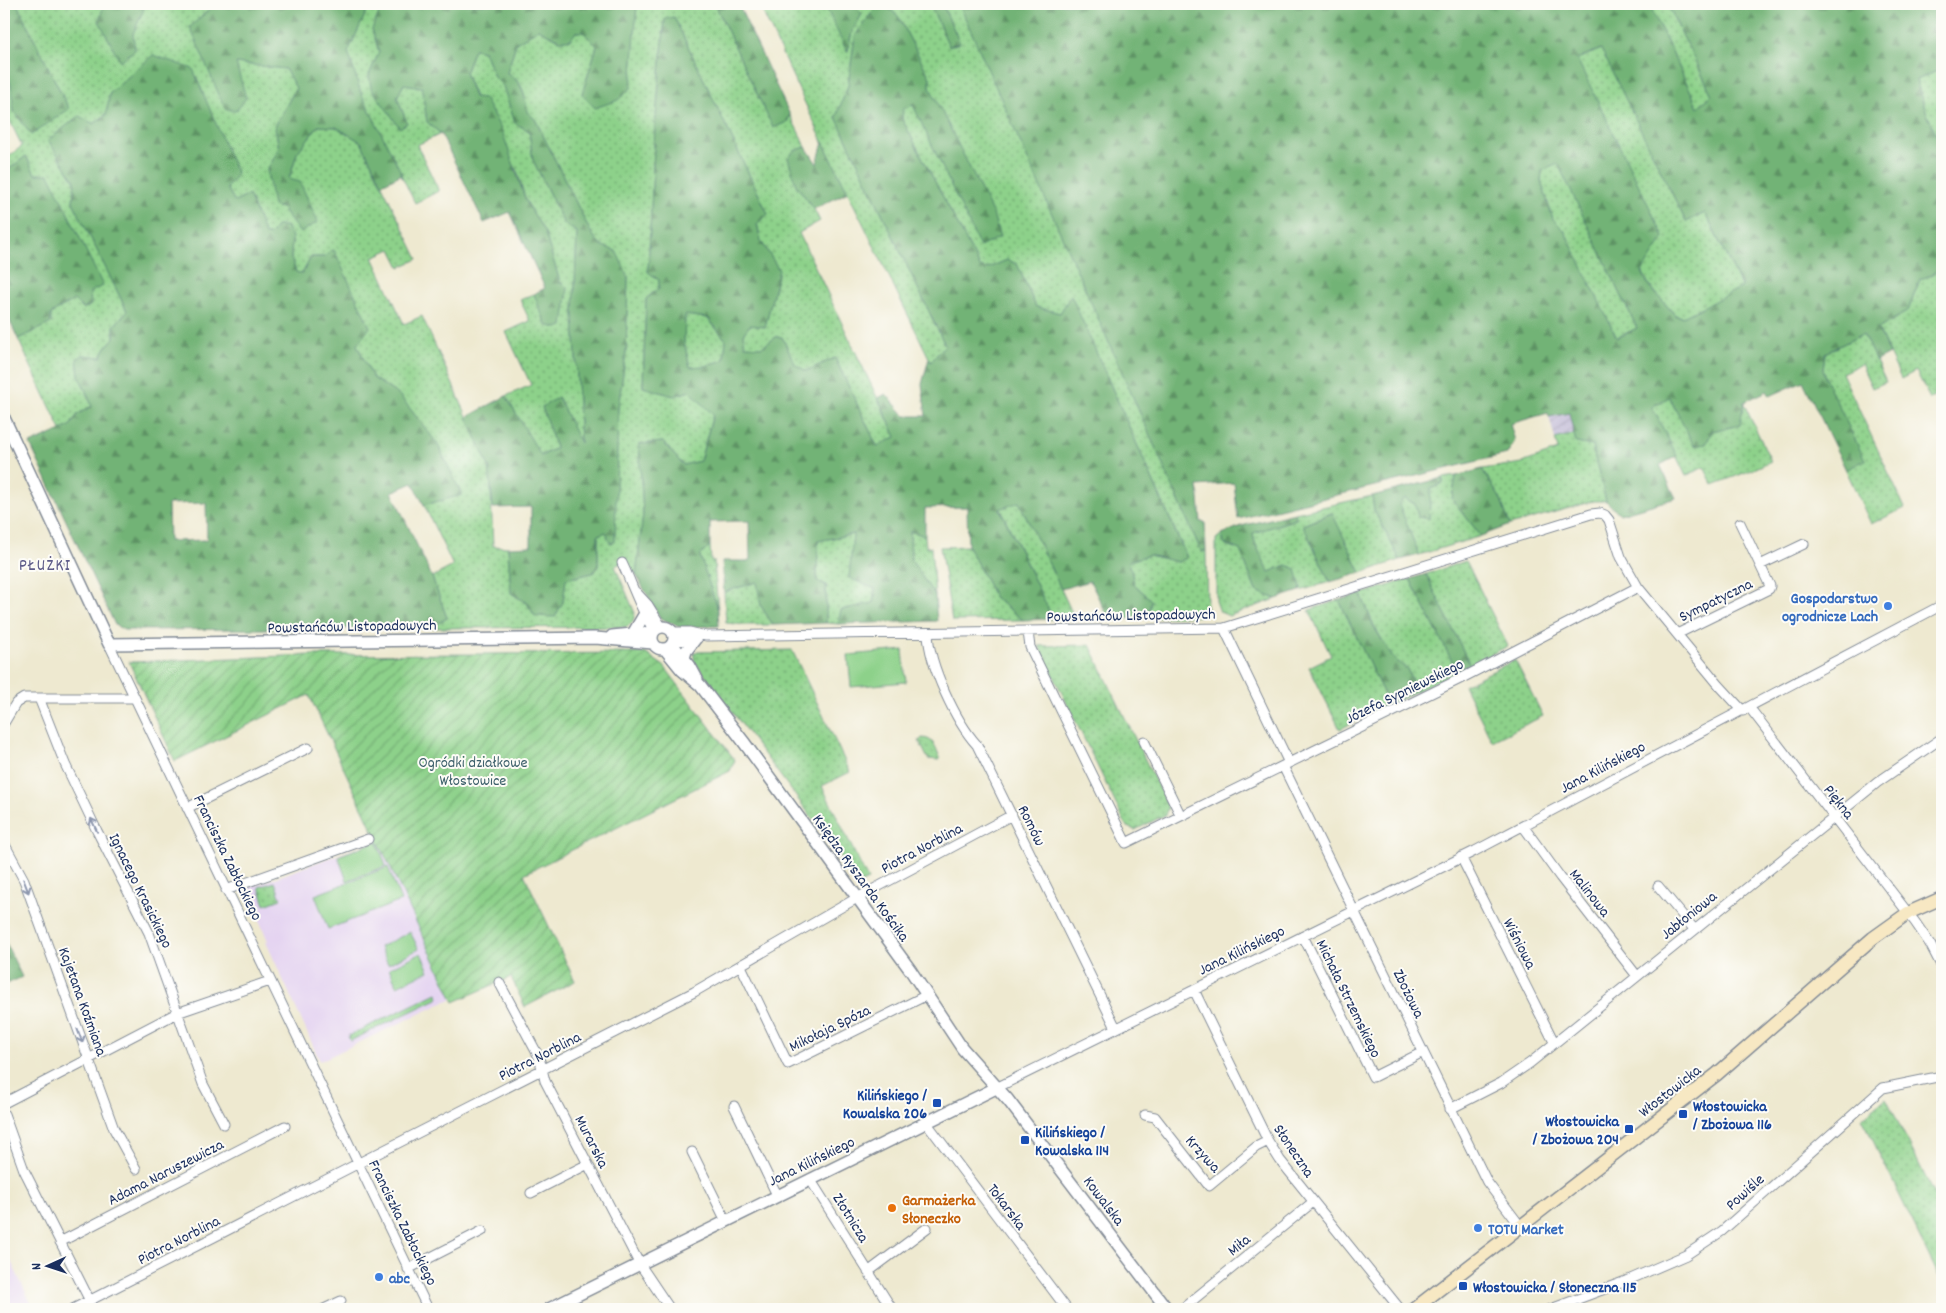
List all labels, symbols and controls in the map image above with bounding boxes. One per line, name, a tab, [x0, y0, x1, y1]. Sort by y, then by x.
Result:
district label: PŁUŻKI	[19, 554, 71, 579]
street label: Sympatyczna	[1675, 573, 1757, 629]
place label: Gospodarstwo ogrodnicze Lach	[1782, 588, 1878, 629]
marker: Gospodarstwo ogrodnicze Lach	[1882, 600, 1894, 612]
street label: Powstańców Listopadowych	[1046, 604, 1216, 629]
street label: Powstańców Listopadowych	[267, 615, 437, 640]
street label: Józefa Sypniewskiego	[1342, 654, 1468, 731]
street label: Jana Kilińskiego	[1556, 736, 1650, 800]
park label: Ogródki działkowe Włostowice	[419, 752, 528, 793]
street label: Piękna	[1817, 780, 1859, 825]
street label: Franciszka Zabłockiego	[186, 791, 267, 925]
street label: Romów	[1011, 802, 1051, 851]
street label: Księdza Ryszarda Kościka	[806, 810, 915, 947]
one-way arrow	[88, 818, 98, 833]
street label: Piotra Norblina	[877, 818, 968, 880]
street label: Ignacego Krasickiego	[102, 830, 178, 953]
street label: Malinowa	[1563, 864, 1616, 923]
one-way arrow	[21, 878, 31, 893]
street label: Jabłoniowa	[1656, 886, 1723, 946]
street label: Wiśniowa	[1496, 915, 1542, 974]
street label: Jana Kilińskiego	[1195, 920, 1289, 982]
street label: Michała Strzemskiego	[1309, 936, 1386, 1062]
street label: Kajetana Koźmiana	[51, 944, 112, 1060]
street label: Zbożowa	[1386, 966, 1430, 1023]
street label: Mikołaja Spóza	[785, 999, 875, 1059]
street label: Piotra Norblina	[495, 1026, 586, 1088]
one-way arrow	[76, 1028, 85, 1043]
street label: Włostowicka	[1634, 1060, 1707, 1124]
place label: Kilińskiego / Kowalska 206	[843, 1085, 927, 1126]
place label: Włostowicka / Zbożowa 116	[1692, 1096, 1772, 1137]
marker: Kilińskiego / Kowalska 206	[931, 1097, 943, 1109]
marker: Włostowicka / Zbożowa 116	[1677, 1108, 1689, 1120]
place label: Włostowicka / Zbożowa 204	[1532, 1111, 1620, 1152]
street label: Murarska	[568, 1112, 614, 1173]
street label: Słoneczna	[1267, 1120, 1320, 1183]
place label: Kilińskiego / Kowalska 114	[1035, 1122, 1109, 1163]
marker: Włostowicka / Zbożowa 204	[1623, 1123, 1635, 1135]
street label: Jana Kilińskiego	[765, 1131, 859, 1193]
street label: Krzywa	[1179, 1131, 1226, 1179]
street label: Adama Naruszewicza	[104, 1134, 228, 1212]
marker: Kilińskiego / Kowalska 114	[1019, 1134, 1031, 1146]
street label: Franciszka Zabłockiego	[361, 1156, 442, 1290]
street label: Powiśle	[1721, 1169, 1770, 1217]
street label: Kowalska	[1077, 1172, 1130, 1232]
street label: Tokarska	[981, 1179, 1031, 1236]
street label: Złotnicza	[826, 1189, 874, 1248]
place label: Garmażerka Słoneczko	[902, 1190, 977, 1231]
marker: Garmażerka Słoneczko	[886, 1202, 898, 1214]
street label: Piotra Norblina	[134, 1210, 225, 1272]
place label: TOTU Market	[1488, 1219, 1564, 1242]
marker: TOTU Market	[1472, 1222, 1484, 1234]
street label: Miła	[1223, 1229, 1256, 1262]
north arrow	[22, 1240, 72, 1290]
text: N	[27, 1263, 47, 1271]
place label: abc	[389, 1268, 410, 1291]
marker: abc	[373, 1271, 385, 1283]
place label: Włostowicka / Słoneczna 115	[1473, 1277, 1637, 1300]
marker: Włostowicka / Słoneczna 115	[1457, 1280, 1469, 1292]

